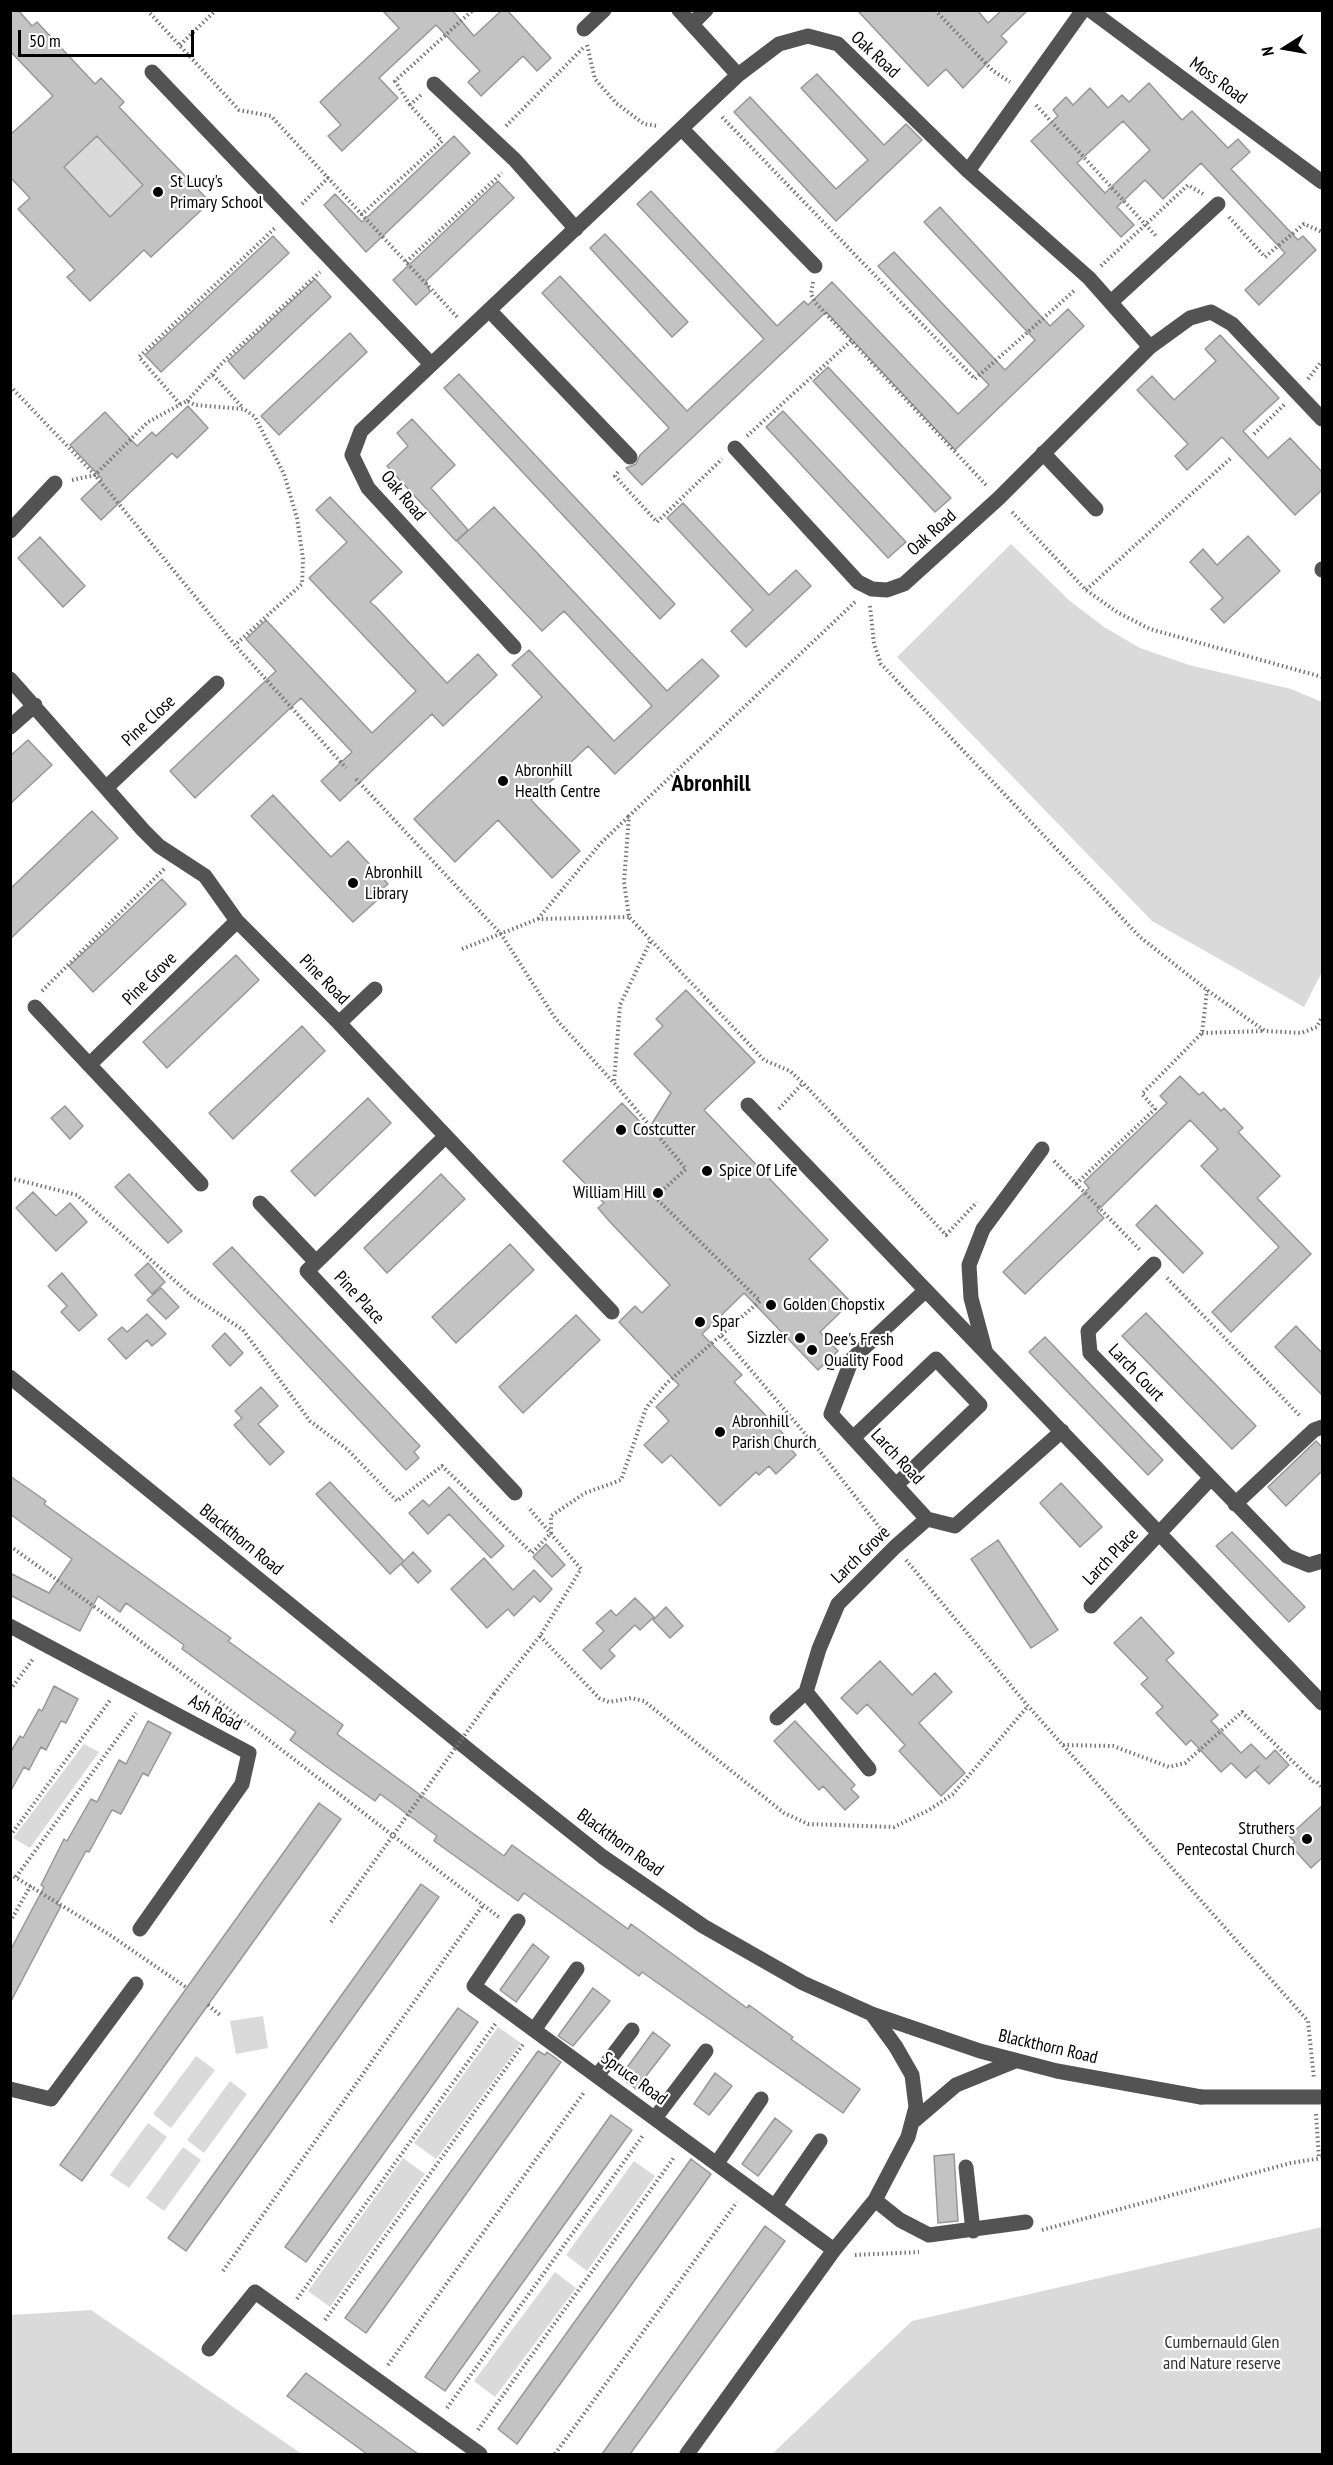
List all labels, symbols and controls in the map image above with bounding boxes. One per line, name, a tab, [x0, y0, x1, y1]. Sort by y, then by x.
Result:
scale bar	[21, 18, 196, 56]
north arrow	[1255, 18, 1315, 78]
street label: Oak Road	[846, 27, 904, 83]
text: 50 m	[29, 29, 61, 52]
text: N	[1257, 45, 1278, 58]
street label: Moss Road	[1185, 53, 1251, 109]
place label: St Lucy's Primary School	[170, 171, 263, 213]
marker: St Lucy's Primary School	[151, 185, 165, 199]
street label: Oak Road	[376, 467, 430, 525]
street label: Oak Road	[903, 505, 961, 561]
street label: Pine Close	[118, 691, 180, 751]
place label: Abronhill Health Centre	[515, 760, 601, 802]
district label: Abronhill	[672, 770, 750, 798]
marker: Abronhill Health Centre	[496, 774, 510, 788]
place label: Abronhill Library	[365, 862, 422, 904]
marker: Abronhill Library	[346, 876, 360, 890]
street label: Pine Grove	[118, 948, 182, 1010]
street label: Pine Road	[294, 950, 354, 1010]
place label: Costcutter	[633, 1119, 696, 1141]
marker: Costcutter	[614, 1123, 628, 1137]
place label: Spice Of Life	[719, 1160, 797, 1182]
marker: Spice Of Life	[700, 1164, 714, 1178]
place label: William Hill	[573, 1182, 646, 1204]
marker: William Hill	[651, 1186, 665, 1200]
street label: Pine Place	[329, 1267, 389, 1329]
place label: Golden Chopstix	[783, 1294, 885, 1316]
marker: Golden Chopstix	[764, 1298, 778, 1312]
place label: Spar	[712, 1311, 740, 1333]
marker: Spar	[693, 1315, 707, 1329]
place label: Sizzler	[747, 1327, 788, 1349]
place label: Dee's Fresh Quality Food	[824, 1329, 903, 1372]
marker: Sizzler	[793, 1331, 807, 1345]
street label: Larch Court	[1104, 1340, 1168, 1406]
marker: Dee's Fresh Quality Food	[805, 1343, 819, 1357]
place label: Abronhill Parish Church	[732, 1411, 817, 1454]
marker: Abronhill Parish Church	[713, 1425, 727, 1439]
street label: Larch Road	[866, 1425, 928, 1489]
street label: Blackthorn Road	[195, 1500, 287, 1580]
street label: Larch Grove	[827, 1522, 895, 1588]
street label: Larch Place	[1079, 1524, 1143, 1590]
street label: Ash Road	[185, 1690, 245, 1736]
street label: Blackthorn Road	[573, 1805, 667, 1881]
place label: Struthers Pentecostal Church	[1177, 1818, 1295, 1860]
marker: Struthers Pentecostal Church	[1300, 1832, 1314, 1846]
street label: Blackthorn Road	[996, 2025, 1100, 2069]
street label: Spruce Road	[597, 2048, 671, 2110]
park label: Cumbernauld Glen and Nature reserve	[1163, 2332, 1281, 2374]

